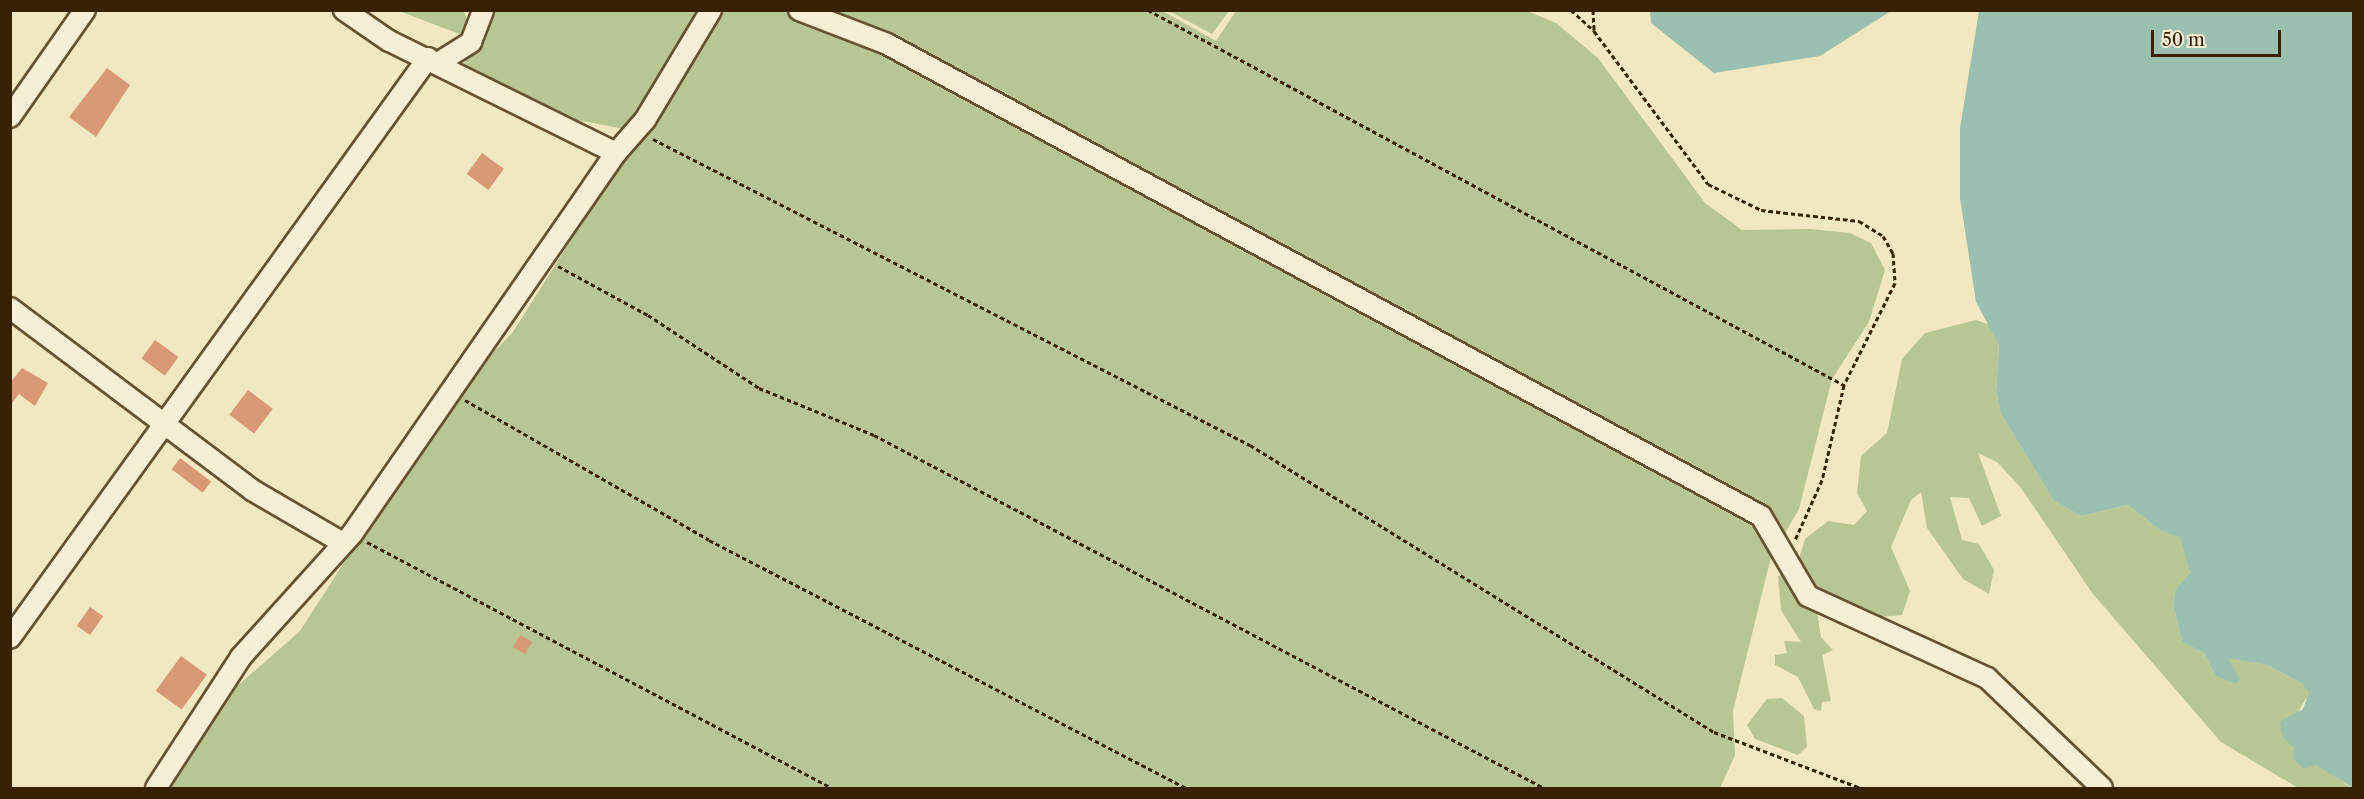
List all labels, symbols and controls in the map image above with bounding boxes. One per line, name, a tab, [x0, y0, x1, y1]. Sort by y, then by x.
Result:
scale bar	[2154, 18, 2284, 56]
text: 50 m	[2162, 29, 2205, 51]

